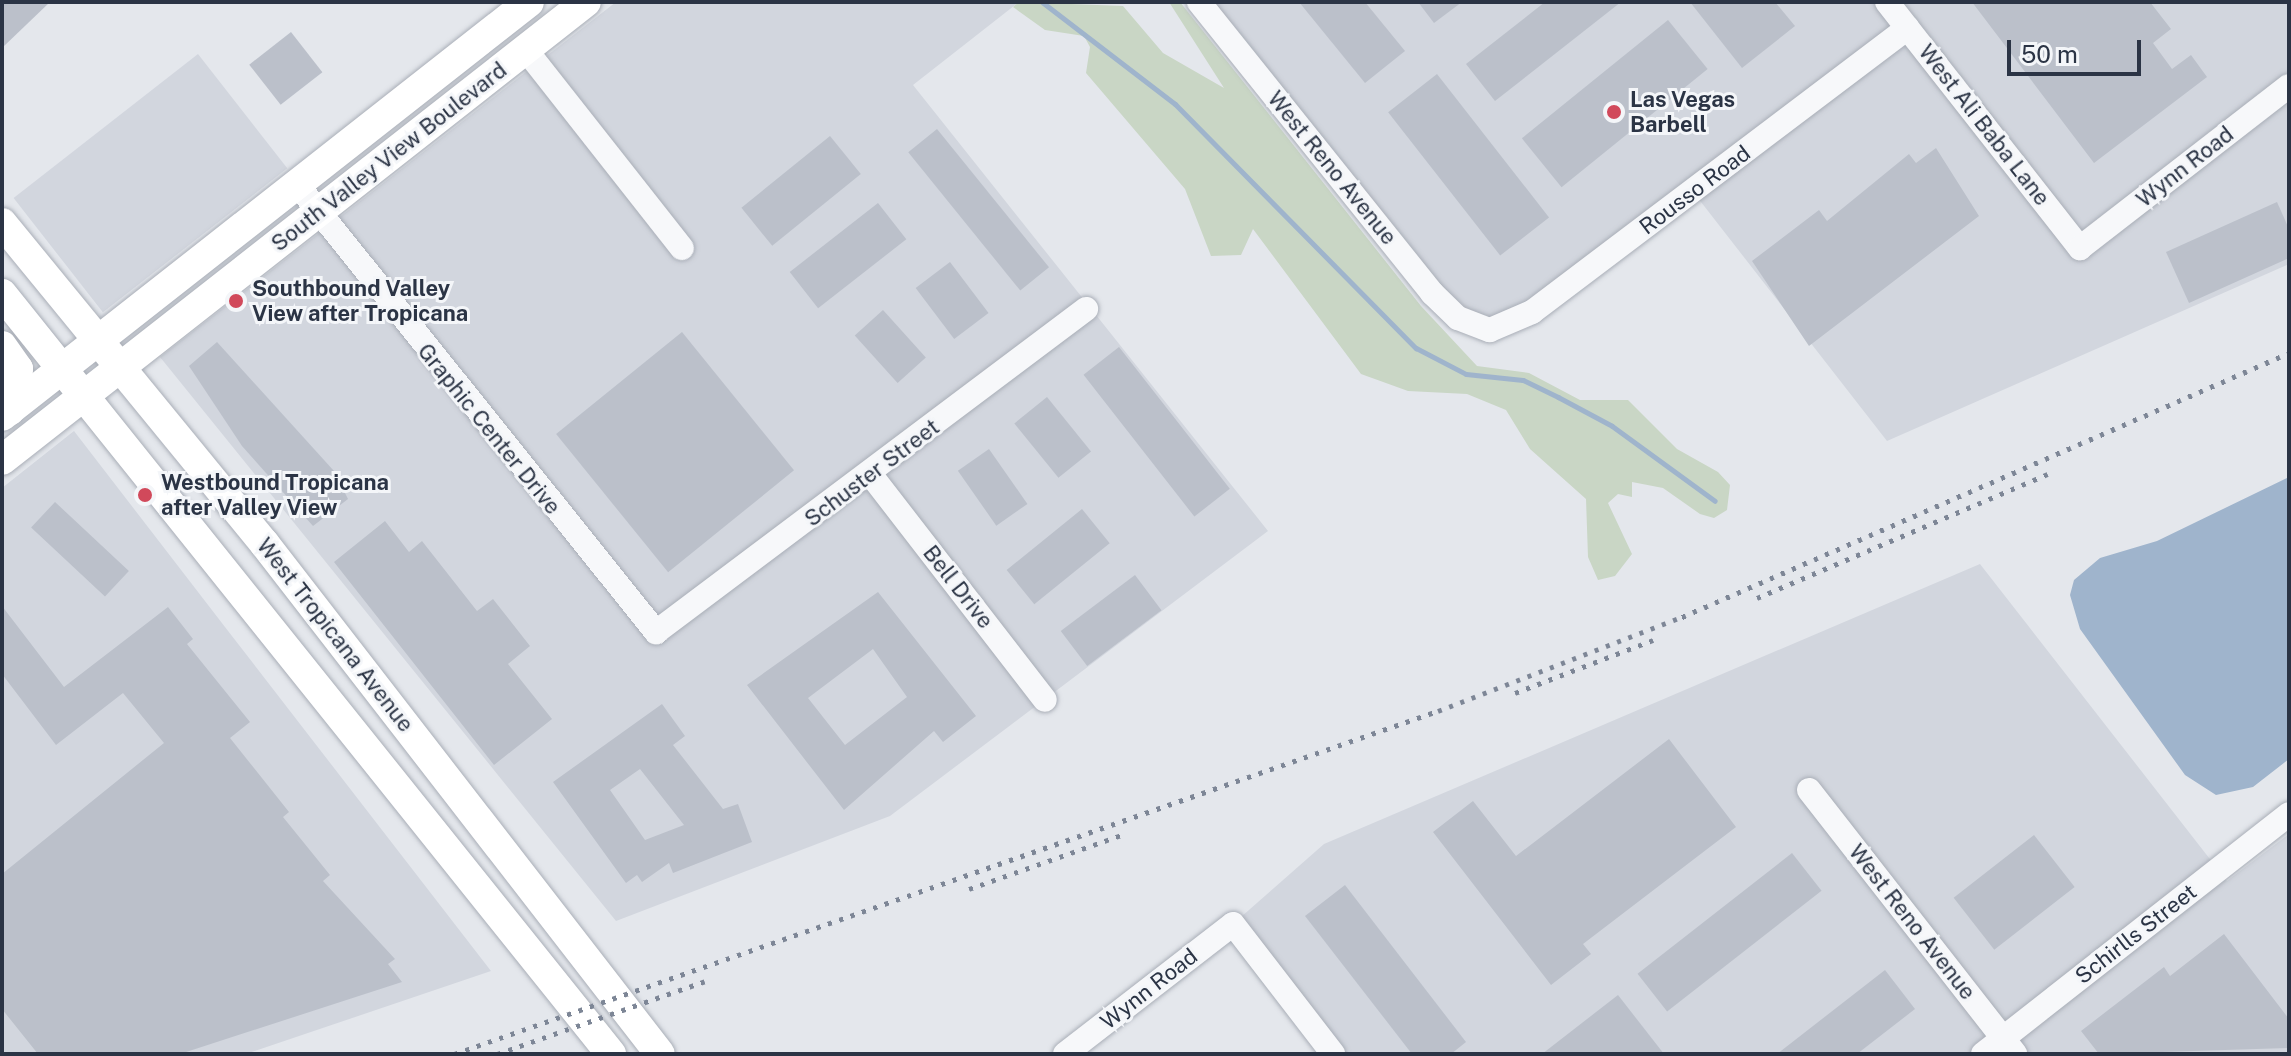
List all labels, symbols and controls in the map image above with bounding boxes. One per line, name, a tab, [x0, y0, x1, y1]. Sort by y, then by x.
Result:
scale bar	[2011, 24, 2145, 74]
street label: West Ali Baba Lane	[1913, 39, 2055, 211]
text: 50 m	[2021, 40, 2078, 68]
street label: South Valley View Boulevard	[266, 57, 512, 257]
street label: West Reno Avenue	[1262, 86, 1402, 250]
place label: Las Vegas Barbell	[1630, 86, 1736, 138]
marker: Las Vegas Barbell	[1605, 103, 1623, 121]
street label: Wynn Road	[2131, 121, 2239, 213]
street label: Rousso Road	[1634, 140, 1756, 240]
place label: Southbound Valley View after Tropicana	[252, 275, 468, 326]
marker: Southbound Valley View after Tropicana	[227, 292, 245, 310]
street label: Graphic Center Drive	[412, 338, 566, 520]
street label: Schuster Street	[799, 414, 945, 532]
place label: Westbound Tropicana after Valley View	[161, 469, 389, 520]
marker: Westbound Tropicana after Valley View	[136, 486, 154, 504]
street label: West Tropicana Avenue	[251, 533, 419, 737]
street label: Bell Drive	[917, 540, 999, 634]
street label: West Reno Avenue	[1843, 839, 1981, 1005]
street label: Schirlls Street	[2070, 878, 2202, 990]
street label: Wynn Road	[1095, 943, 1203, 1035]

